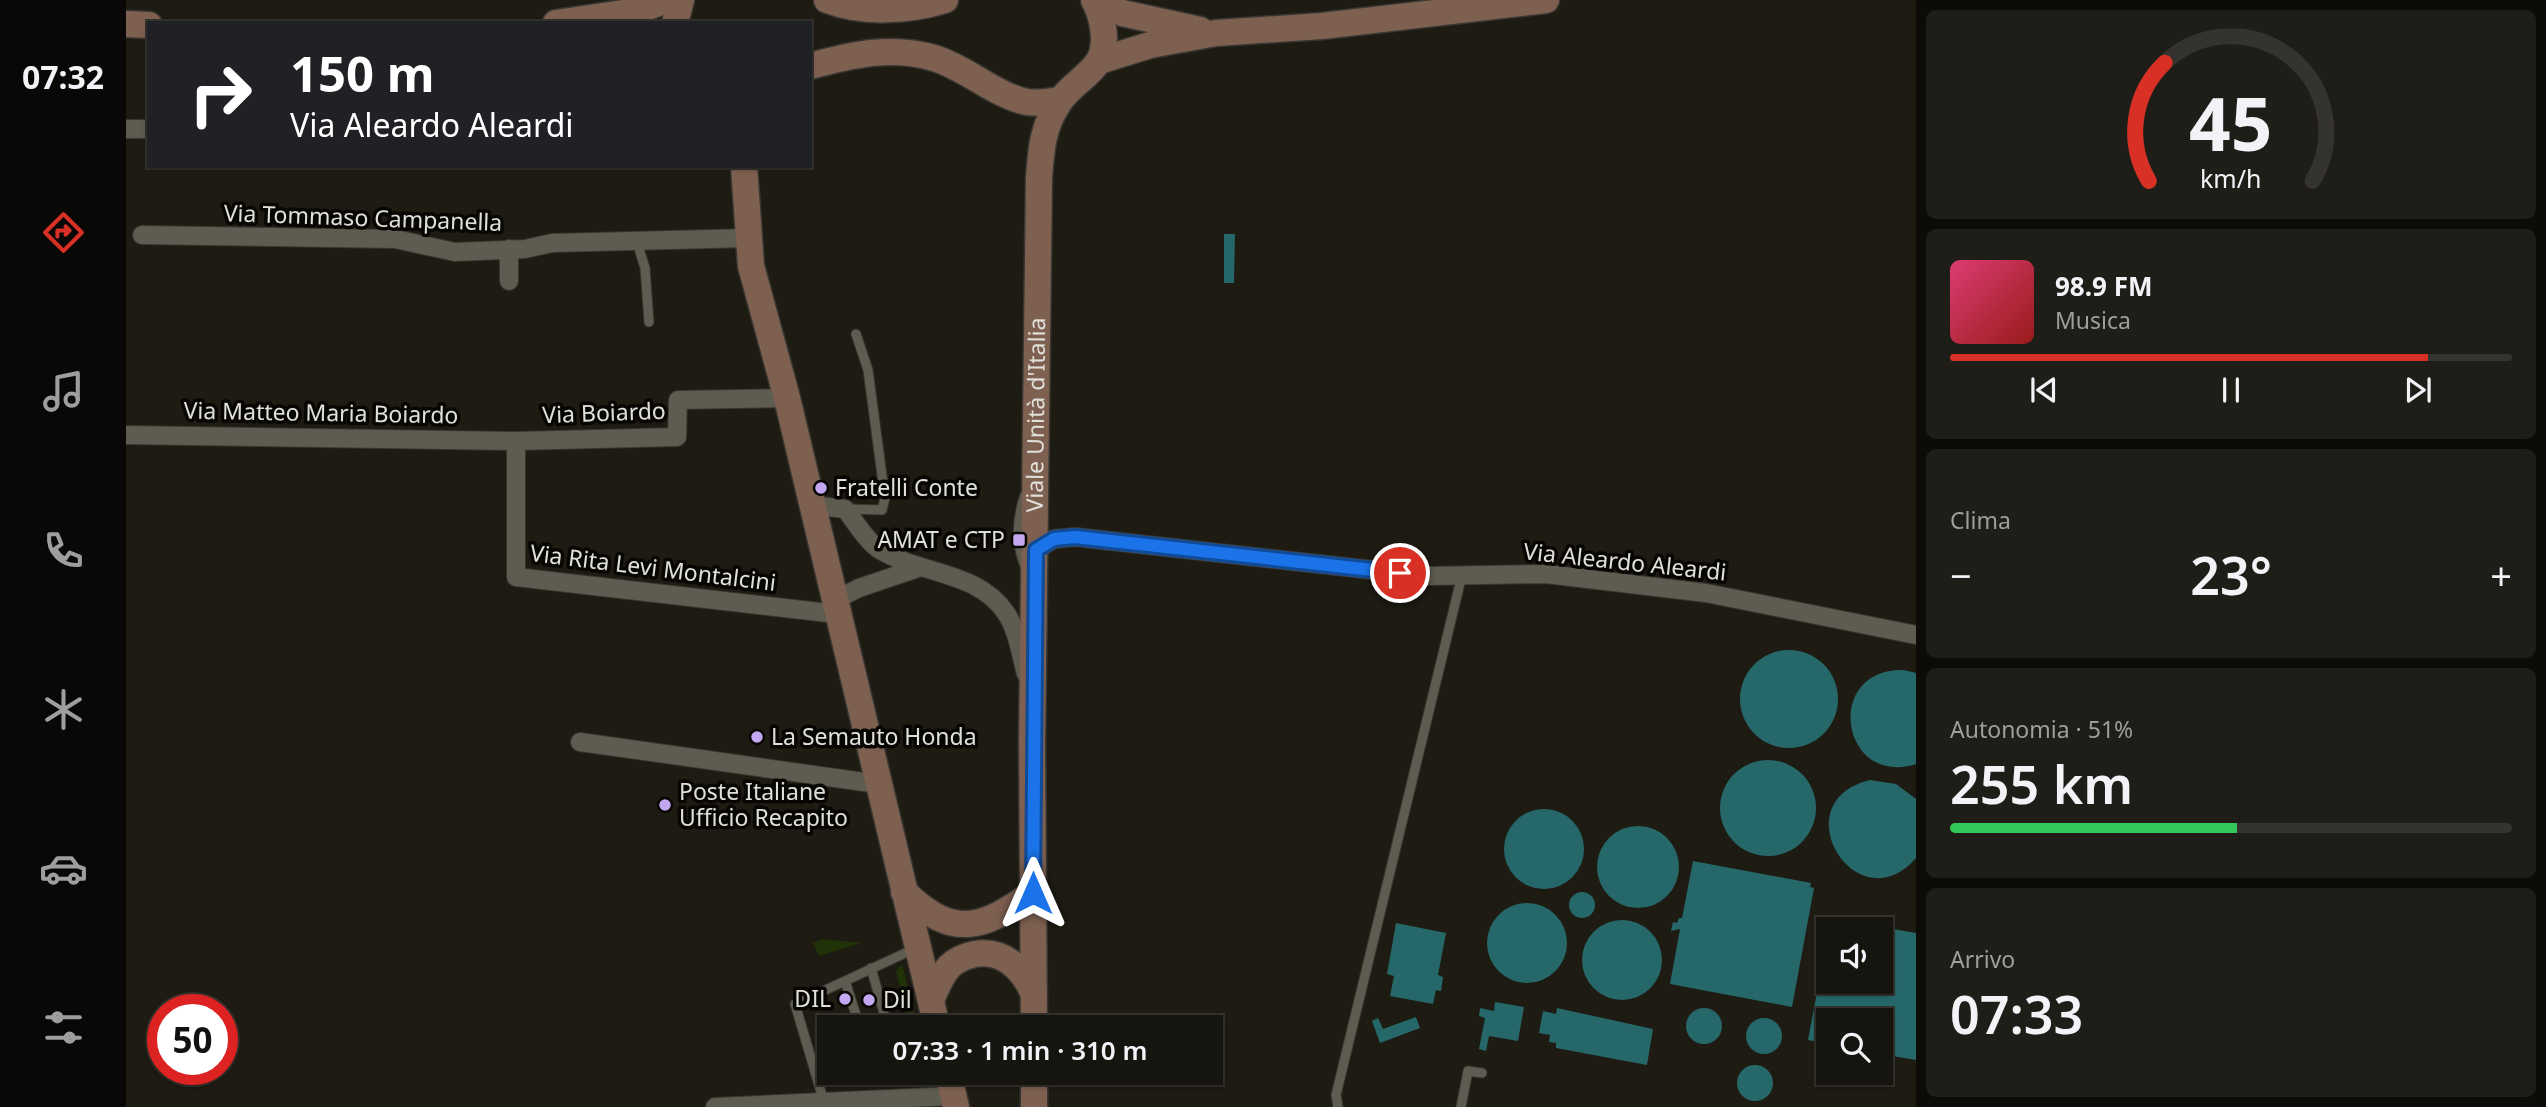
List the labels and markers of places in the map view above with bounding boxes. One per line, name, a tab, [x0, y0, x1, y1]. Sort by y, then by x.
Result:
place label: Fratelli Conte	[835, 471, 978, 503]
marker: Fratelli Conte	[813, 480, 829, 496]
place label: AMAT e CTP	[877, 523, 1005, 555]
marker: AMAT e CTP	[1011, 532, 1027, 548]
pin	[1370, 543, 1430, 603]
place label: La Semauto Honda	[771, 720, 977, 752]
marker: La Semauto Honda	[749, 729, 765, 745]
place label: Poste Italiane Ufficio Recapito	[679, 775, 848, 833]
marker: Poste Italiane Ufficio Recapito	[657, 797, 673, 813]
place label: DIL	[794, 982, 831, 1014]
place label: Dil	[883, 983, 912, 1015]
marker: DIL	[837, 991, 853, 1007]
marker: Dil	[861, 992, 877, 1008]

